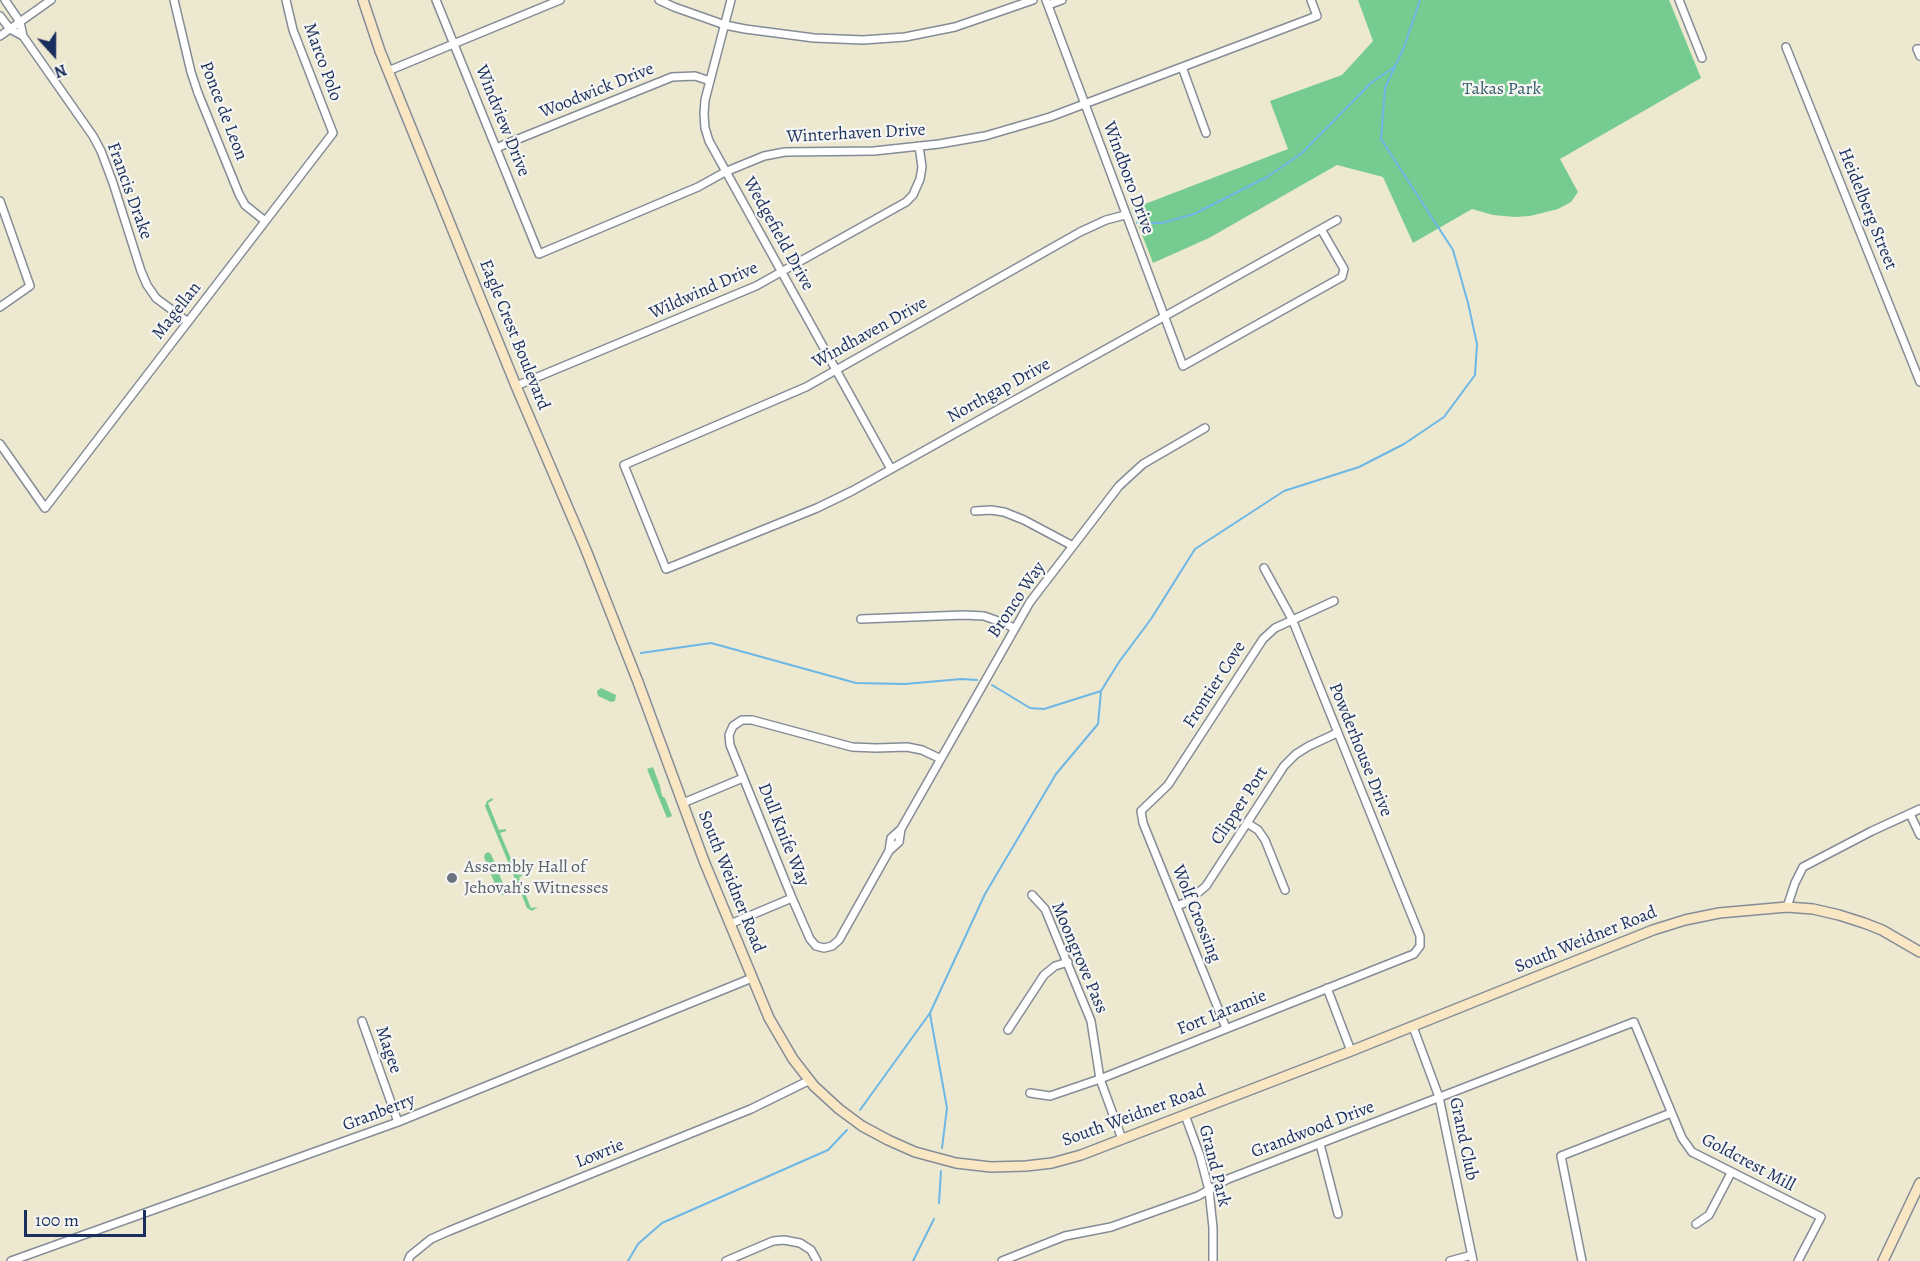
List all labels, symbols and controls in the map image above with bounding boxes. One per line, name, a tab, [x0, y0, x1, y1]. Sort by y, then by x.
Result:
street label: Marco Polo	[298, 20, 346, 104]
north arrow	[24, 24, 84, 84]
text: N	[51, 58, 70, 83]
street label: Ponce de Leon	[194, 58, 252, 164]
street label: Woodwick Drive	[537, 58, 657, 124]
street label: Windview Drive	[470, 62, 534, 180]
park label: Takas Park	[1463, 79, 1541, 101]
street label: Windboro Drive	[1098, 119, 1158, 237]
street label: Winterhaven Drive	[786, 120, 926, 148]
street label: Francis Drake	[101, 140, 157, 242]
street label: Heidelberg Street	[1833, 145, 1901, 273]
street label: Wedgefield Drive	[738, 173, 818, 295]
street label: Eagle Crest Boulevard	[474, 257, 554, 413]
street label: Wildwind Drive	[646, 257, 762, 325]
street label: Magellan	[148, 278, 206, 344]
street label: Windhaven Drive	[809, 293, 931, 373]
street label: Northgap Drive	[944, 354, 1054, 428]
street label: Bronco Way	[984, 558, 1050, 642]
street label: Frontier Cove	[1179, 637, 1251, 733]
street label: Powderhouse Drive	[1323, 680, 1397, 820]
street label: Clipper Port	[1207, 763, 1273, 849]
street label: Dull Knife Way	[752, 780, 814, 890]
street label: South Weidner Road	[693, 808, 769, 956]
place label: Assembly Hall of Jehovah's Witnesses	[464, 857, 609, 900]
street label: Wolf Crossing	[1167, 862, 1225, 966]
marker: Assembly Hall of Jehovah's Witnesses	[445, 871, 459, 885]
street label: Moongrove Pass	[1046, 899, 1112, 1017]
street label: South Weidner Road	[1512, 902, 1660, 978]
street label: Fort Laramie	[1174, 985, 1270, 1041]
street label: Magee	[370, 1024, 406, 1076]
street label: South Weidner Road	[1059, 1080, 1209, 1152]
street label: Granberry	[340, 1089, 418, 1137]
street label: Grand Club	[1444, 1095, 1482, 1183]
street label: Grandwood Drive	[1248, 1097, 1378, 1163]
street label: Grand Park	[1193, 1123, 1235, 1209]
street label: Goldcrest Mill	[1698, 1129, 1798, 1197]
street label: Lowrie	[573, 1135, 627, 1173]
scale bar	[27, 1198, 148, 1236]
text: 100 m	[35, 1208, 79, 1232]

